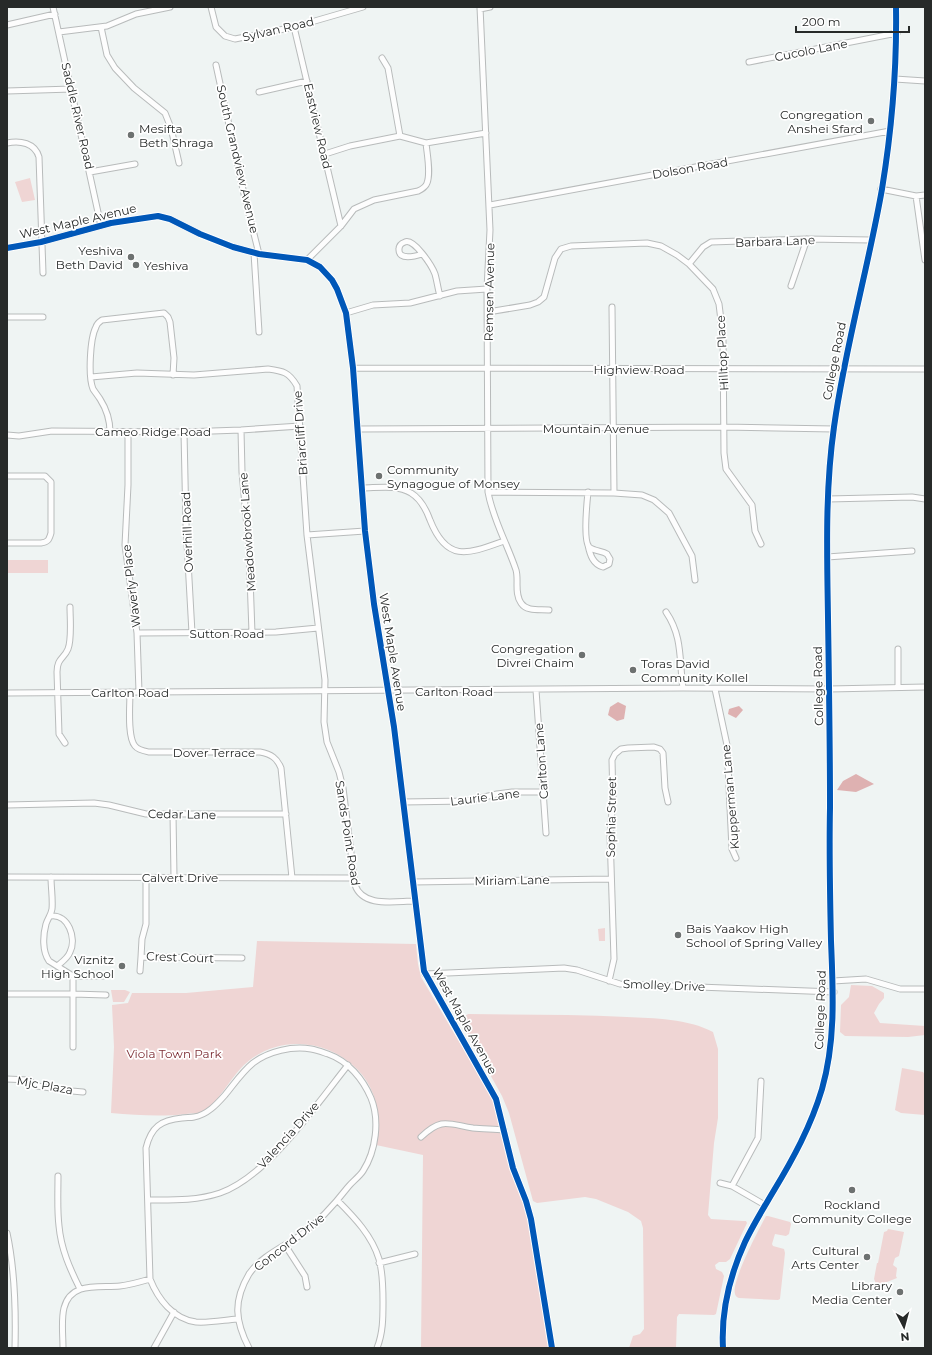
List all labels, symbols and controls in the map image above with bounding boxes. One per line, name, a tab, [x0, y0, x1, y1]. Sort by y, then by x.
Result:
scale bar	[796, 8, 909, 34]
street label: Sylvan Road	[241, 13, 315, 45]
text: 200 m	[802, 14, 841, 29]
street label: Cucolo Lane	[773, 36, 849, 64]
street label: Saddle River Road	[58, 61, 98, 171]
street label: Eastview Road	[301, 82, 335, 170]
street label: South Grandview Avenue	[214, 83, 262, 235]
place label: Congregation Anshei Sfard	[780, 107, 863, 136]
marker: Congregation Anshei Sfard	[866, 116, 876, 126]
place label: Mesifta Beth Shraga	[139, 121, 214, 150]
marker: Mesifta Beth Shraga	[126, 130, 136, 140]
street label: Dolson Road	[651, 154, 729, 182]
street label: West Maple Avenue	[18, 200, 138, 242]
street label: Barbara Lane	[735, 232, 815, 250]
place label: Yeshiva Beth David	[56, 243, 123, 272]
street label: Remsen Avenue	[481, 243, 497, 341]
marker: Yeshiva Beth David	[126, 252, 136, 262]
place label: Yeshiva	[144, 258, 189, 273]
marker: Yeshiva	[131, 260, 141, 270]
street label: Hilltop Place	[713, 315, 731, 391]
street label: College Road	[819, 321, 849, 401]
street label: Highview Road	[593, 362, 685, 377]
street label: Briarcliff Drive	[290, 390, 310, 476]
street label: Mountain Avenue	[543, 421, 649, 436]
street label: Cameo Ridge Road	[95, 424, 211, 439]
place label: Community Synagogue of Monsey	[387, 462, 520, 491]
marker: Community Synagogue of Monsey	[374, 471, 384, 481]
street label: Meadowbrook Lane	[235, 472, 259, 592]
street label: Overhill Road	[178, 491, 196, 573]
street label: Waverly Place	[118, 544, 144, 628]
street label: West Maple Avenue	[376, 592, 410, 712]
street label: Sutton Road	[190, 626, 264, 641]
place label: Congregation Divrei Chaim	[491, 641, 574, 670]
street label: College Road	[810, 646, 826, 726]
marker: Congregation Divrei Chaim	[577, 650, 587, 660]
place label: Toras David Community Kollel	[641, 656, 748, 685]
marker: Toras David Community Kollel	[628, 665, 638, 675]
street label: Carlton Road	[415, 684, 493, 699]
street label: Carlton Road	[91, 685, 169, 700]
street label: Carlton Lane	[531, 722, 551, 800]
street label: Kupperman Lane	[718, 744, 742, 850]
street label: Dover Terrace	[173, 745, 255, 760]
street label: Sophia Street	[603, 776, 619, 858]
street label: Sands Point Road	[332, 779, 364, 887]
street label: Laurie Lane	[449, 785, 521, 809]
street label: Cedar Lane	[148, 806, 216, 822]
street label: Calvert Drive	[142, 870, 218, 885]
street label: Miriam Lane	[474, 872, 550, 888]
place label: Bais Yaakov High School of Spring Valley	[686, 921, 823, 950]
marker: Bais Yaakov High School of Spring Valley	[673, 930, 683, 940]
street label: Crest Court	[146, 948, 214, 966]
place label: Viznitz High School	[41, 952, 114, 981]
marker: Viznitz High School	[117, 961, 127, 971]
street label: West Maple Avenue	[429, 965, 501, 1077]
street label: College Road	[811, 970, 829, 1050]
street label: Smolley Drive	[623, 976, 705, 994]
park label: Viola Town Park	[126, 1046, 222, 1061]
street label: Mjc Plaza	[16, 1073, 74, 1097]
street label: Valencia Drive	[254, 1098, 322, 1172]
marker: Rockland Community College	[847, 1185, 857, 1195]
place label: Rockland Community College	[792, 1197, 912, 1226]
street label: Concord Drive	[251, 1210, 327, 1274]
place label: Cultural Arts Center	[791, 1243, 859, 1272]
marker: Cultural Arts Center	[862, 1252, 872, 1262]
place label: Library Media Center	[811, 1278, 892, 1307]
marker: Library Media Center	[895, 1287, 905, 1297]
north arrow	[884, 1307, 924, 1347]
text: N	[900, 1330, 910, 1344]

